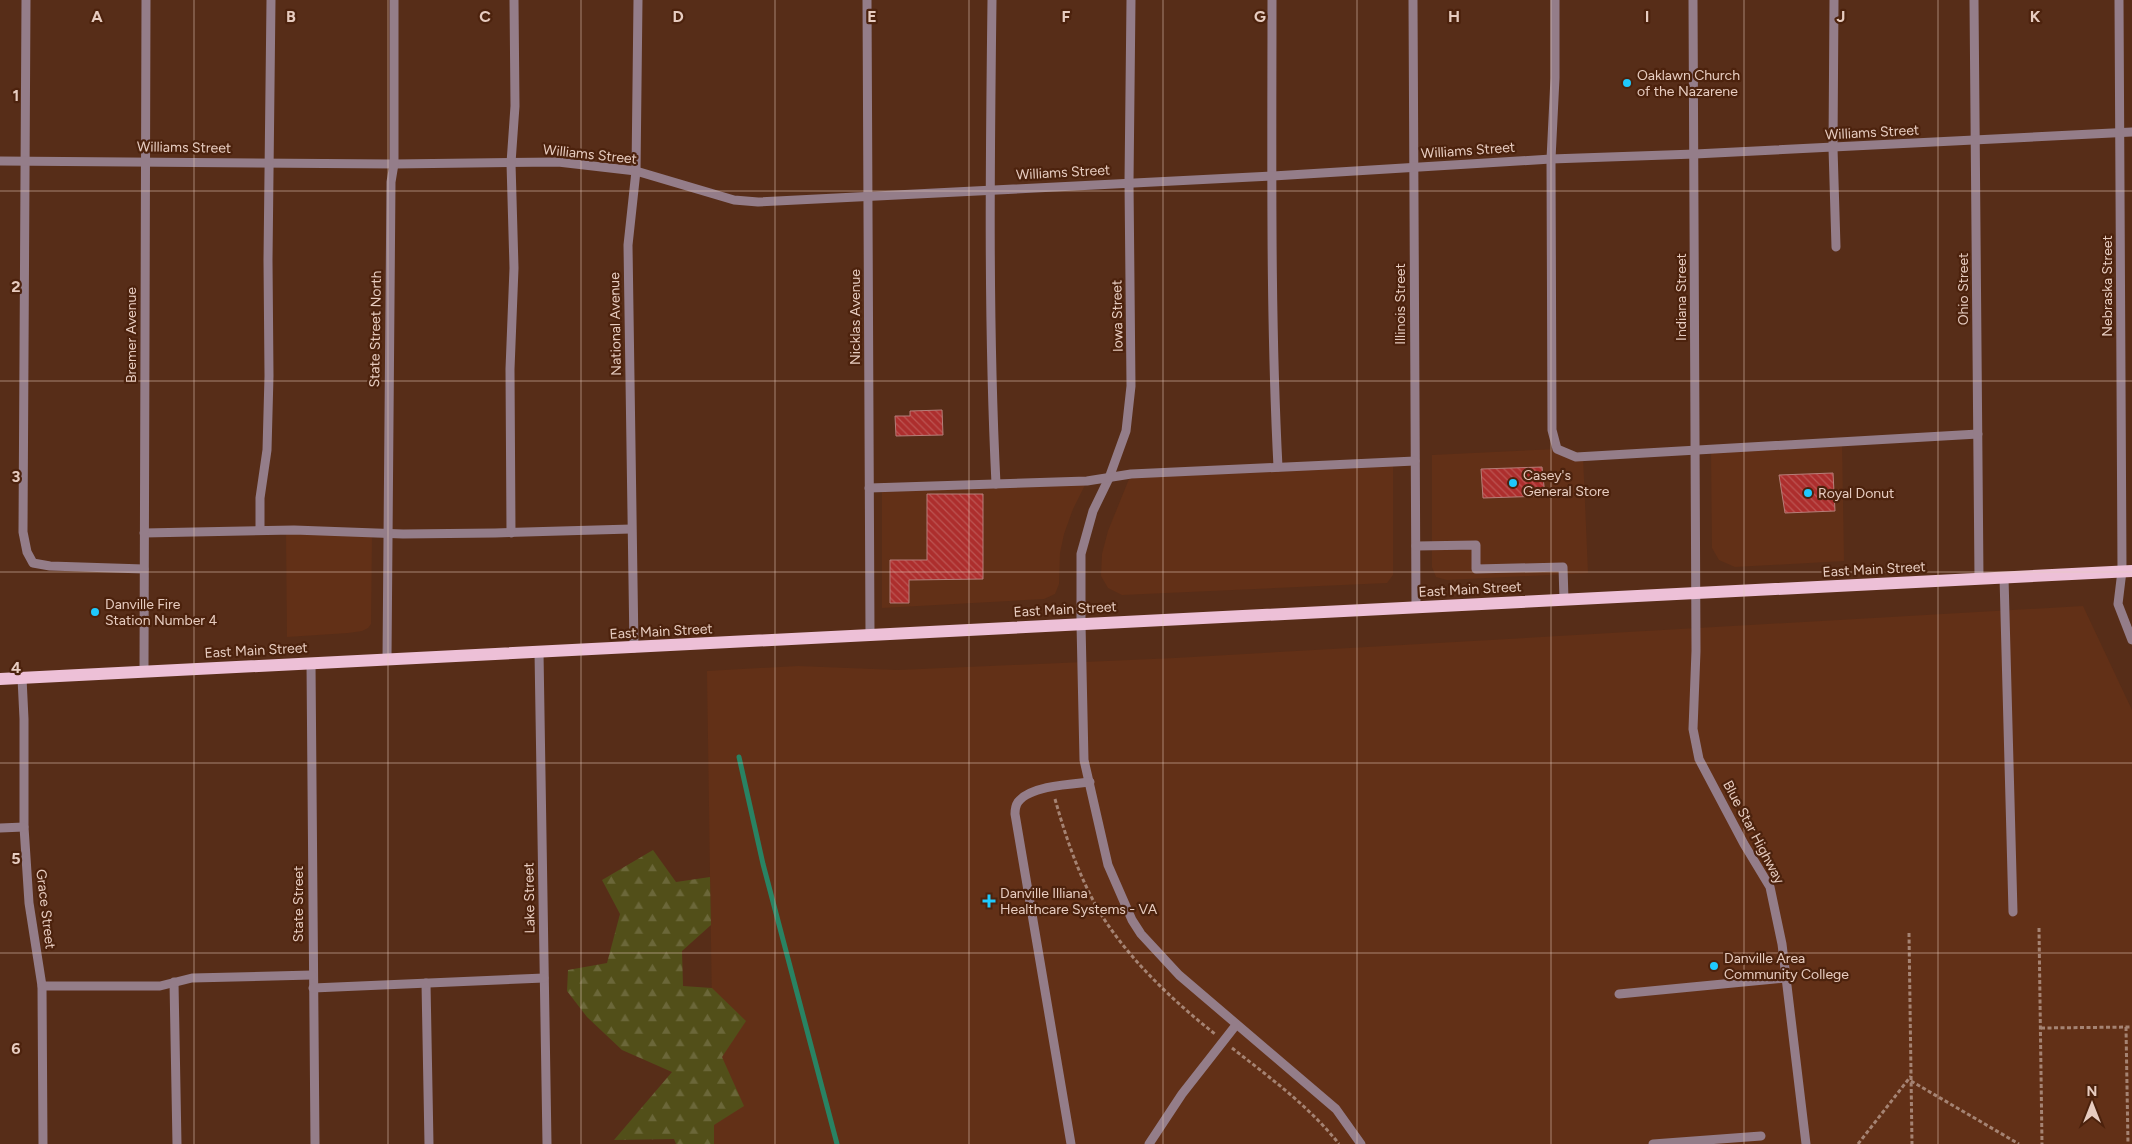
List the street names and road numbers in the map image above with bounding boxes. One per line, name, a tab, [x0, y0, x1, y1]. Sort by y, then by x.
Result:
street label: Williams Street	[1824, 122, 1920, 143]
street label: Williams Street	[137, 138, 231, 157]
street label: Williams Street	[1420, 139, 1516, 162]
street label: Williams Street	[542, 141, 638, 168]
street label: Williams Street	[1015, 162, 1111, 183]
street label: Nebraska Street	[2099, 235, 2116, 337]
street label: Indiana Street	[1673, 253, 1690, 341]
street label: Ohio Street	[1955, 253, 1972, 325]
street label: Illinois Street	[1392, 263, 1409, 345]
street label: Nicklas Avenue	[847, 269, 864, 365]
street label: State Street North	[366, 270, 385, 388]
street label: National Avenue	[606, 272, 625, 376]
street label: Iowa Street	[1108, 280, 1127, 352]
street label: Bremer Avenue	[123, 287, 140, 383]
street label: East Main Street	[1822, 558, 1926, 581]
street label: East Main Street	[1418, 578, 1522, 601]
street label: East Main Street	[1013, 598, 1117, 621]
street label: East Main Street	[609, 620, 713, 643]
street label: East Main Street	[204, 639, 308, 662]
street label: Blue Star Highway	[1719, 778, 1788, 887]
street label: Lake Street	[520, 862, 539, 934]
street label: State Street	[290, 866, 307, 942]
street label: Grace Street	[32, 868, 59, 950]

